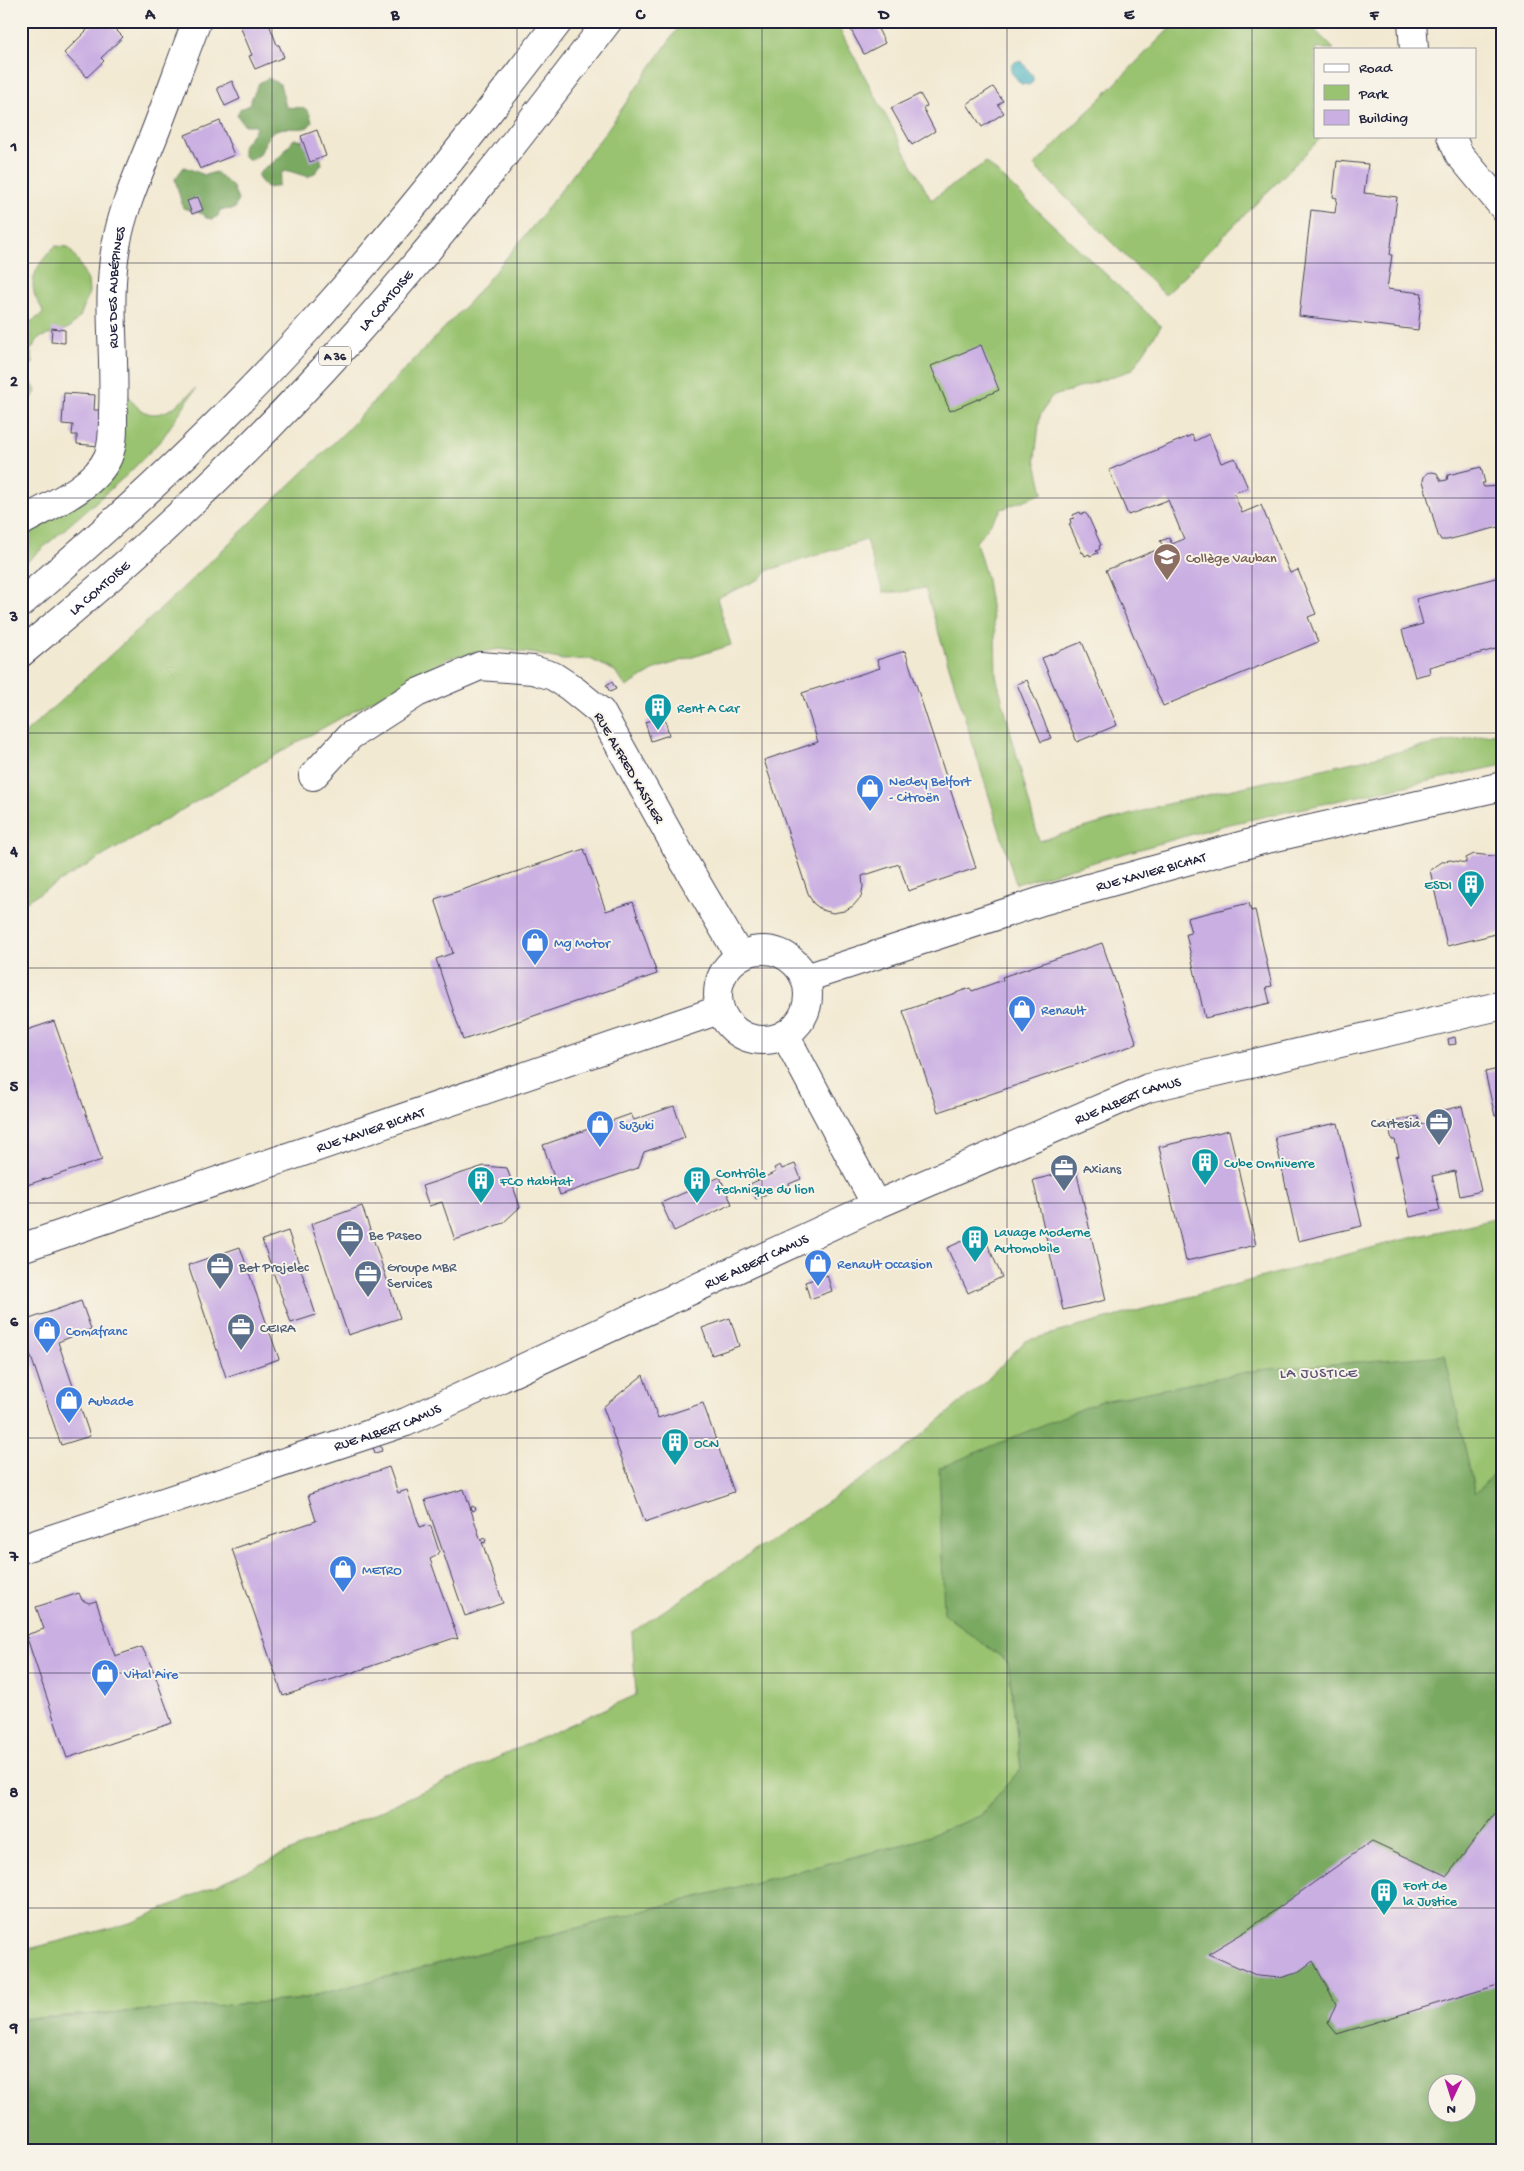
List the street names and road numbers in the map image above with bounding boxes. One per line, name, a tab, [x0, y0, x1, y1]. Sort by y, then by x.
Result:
street label: RUE DES AUBÉPINES	[105, 224, 131, 349]
street label: LA COMTOISE	[356, 267, 419, 335]
road number: A 36	[319, 346, 351, 366]
street label: LA COMTOISE	[67, 557, 135, 620]
street label: RUE ALFRED KASTLER	[589, 710, 667, 827]
street label: RUE XAVIER BICHAT	[1094, 850, 1209, 897]
street label: RUE ALBERT CAMUS	[1072, 1074, 1183, 1130]
street label: RUE XAVIER BICHAT	[315, 1105, 428, 1158]
street label: RUE ALBERT CAMUS	[702, 1231, 812, 1294]
street label: RUE ALBERT CAMUS	[332, 1401, 445, 1456]

